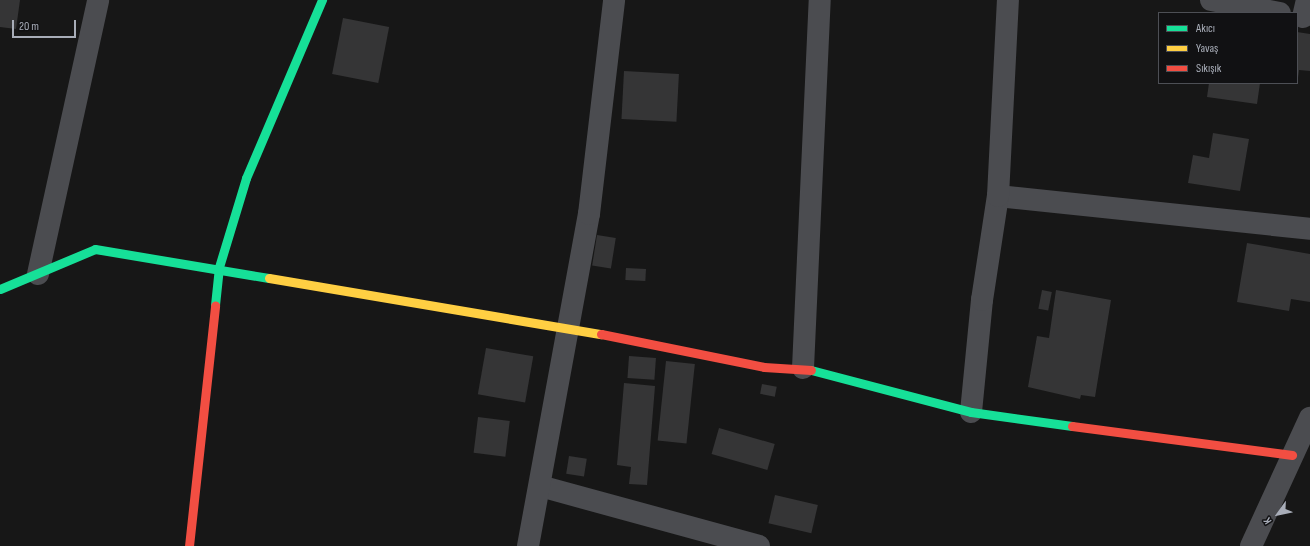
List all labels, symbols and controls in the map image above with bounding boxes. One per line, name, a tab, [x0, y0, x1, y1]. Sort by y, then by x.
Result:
scale bar	[14, 12, 78, 38]
legend	[1158, 12, 1298, 84]
text: 20 m	[19, 19, 39, 34]
text: Akıcı	[1196, 21, 1215, 36]
text: Yavaş	[1196, 41, 1218, 56]
text: Sıkışık	[1196, 61, 1221, 76]
north arrow	[1258, 494, 1298, 534]
text: K	[1261, 515, 1274, 527]

